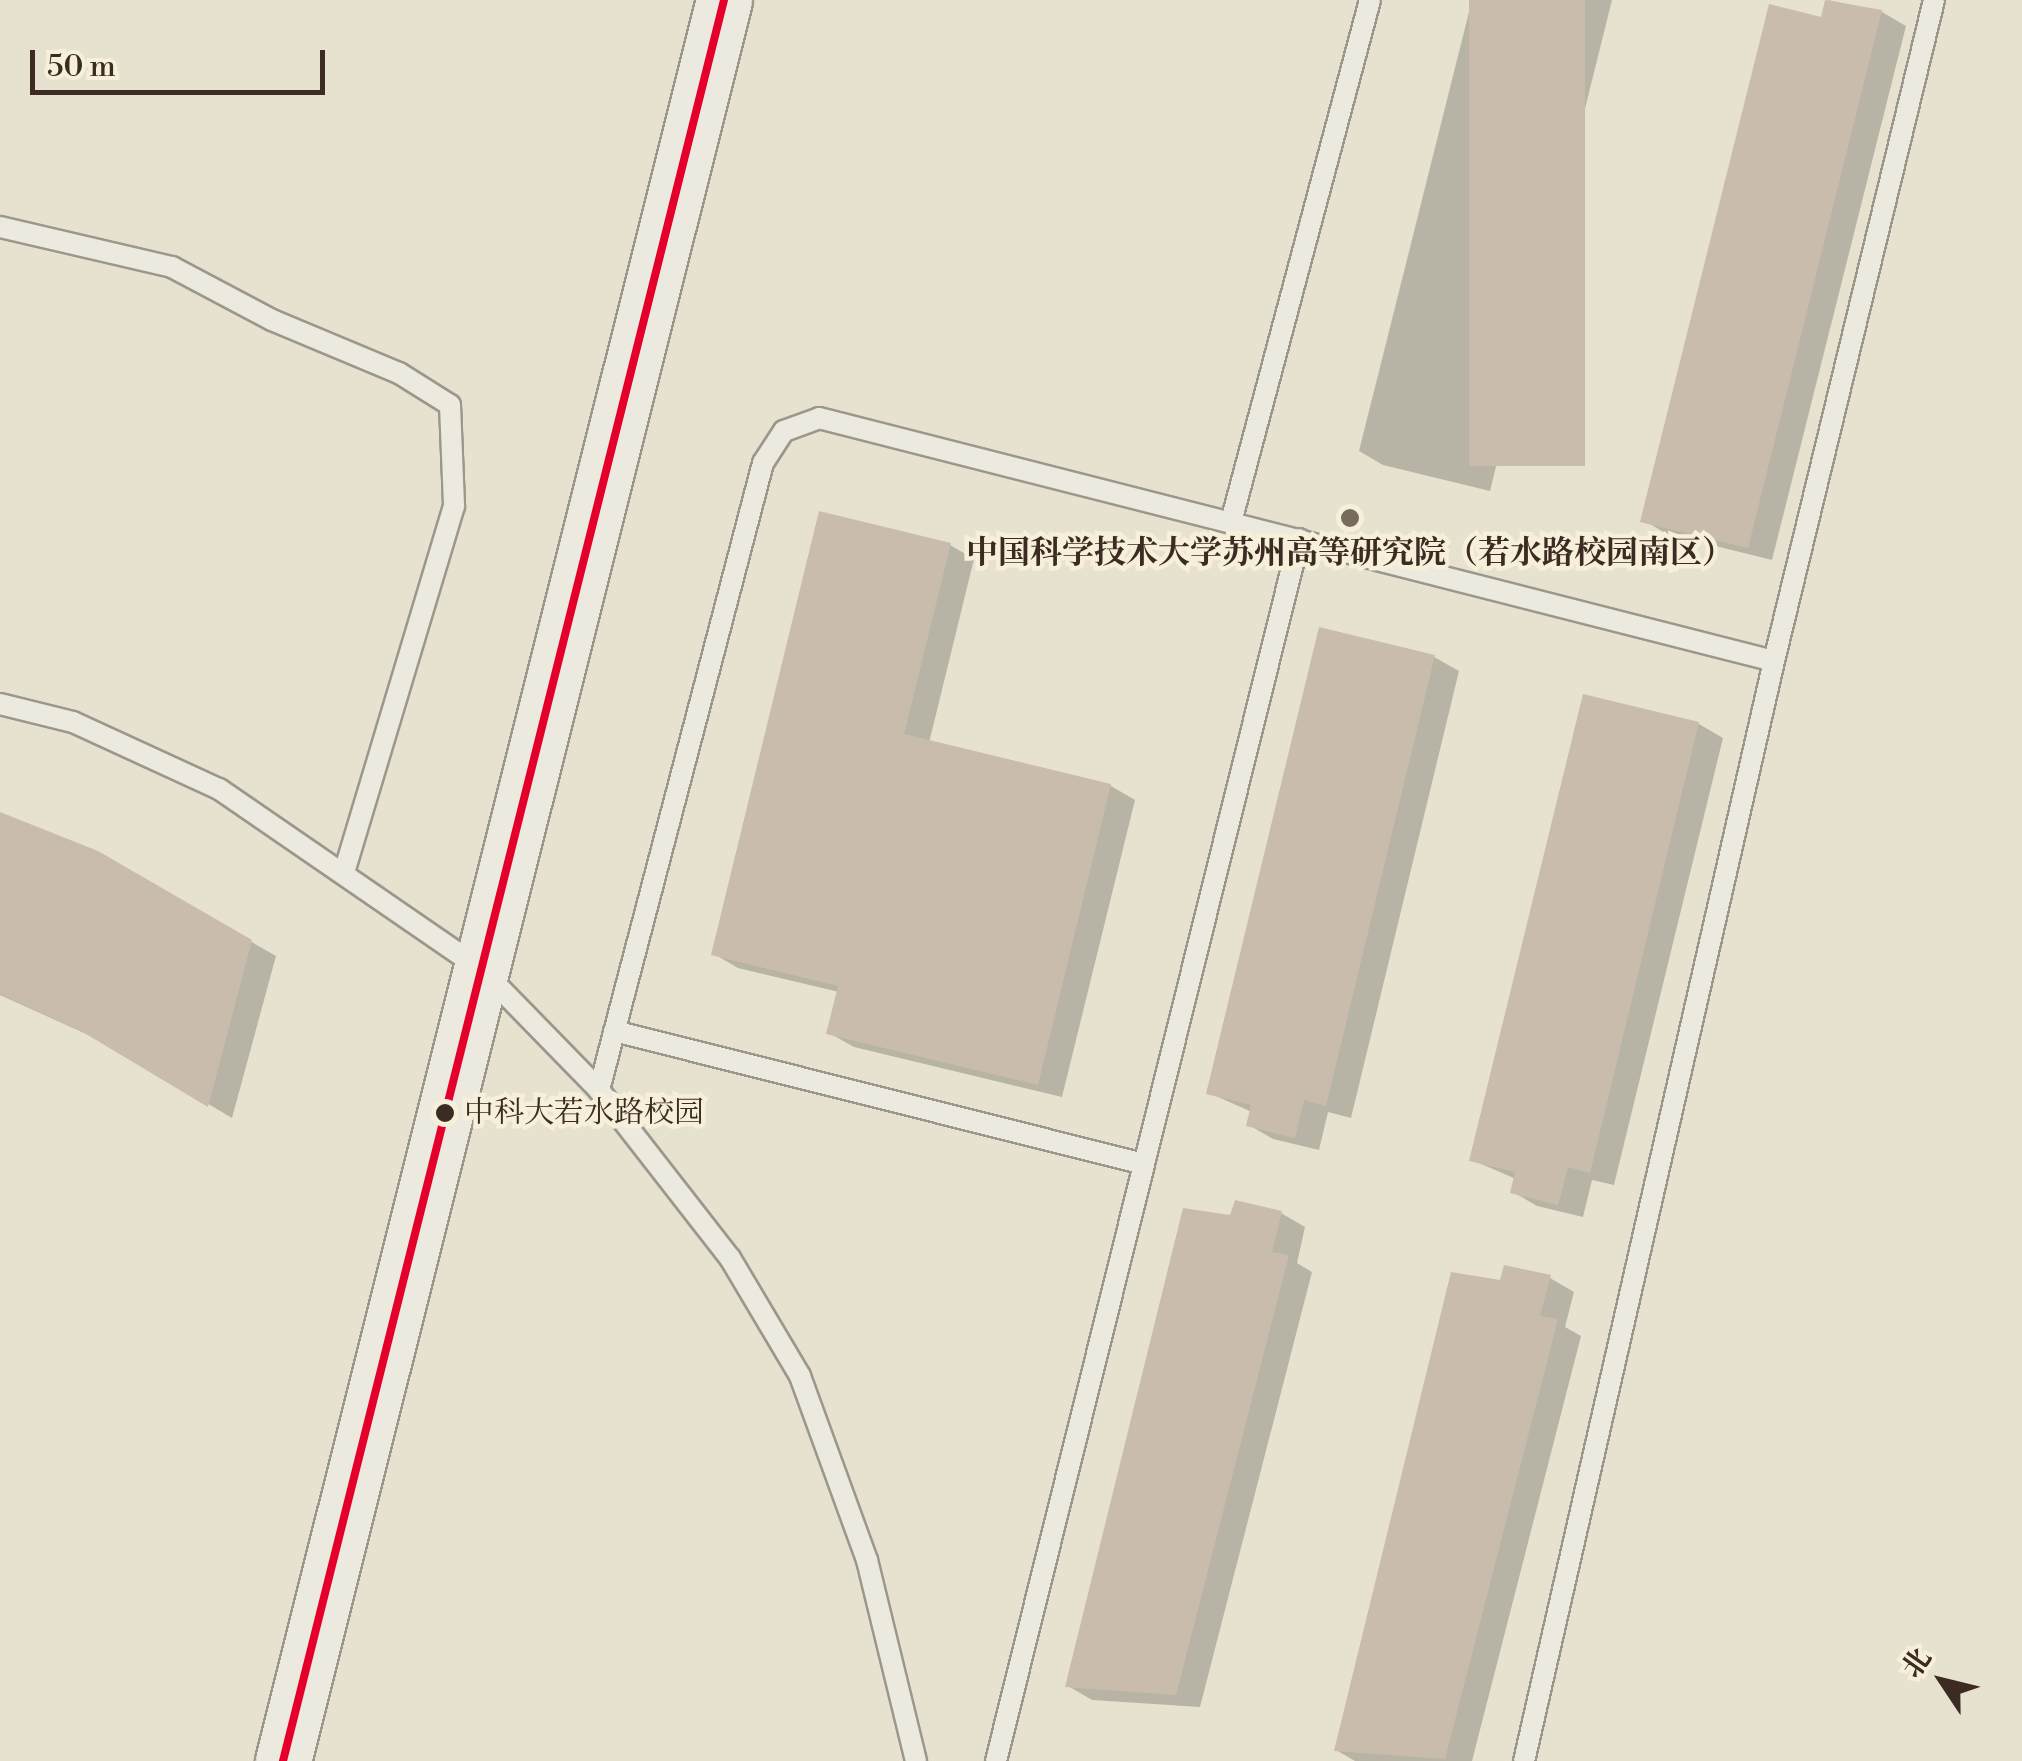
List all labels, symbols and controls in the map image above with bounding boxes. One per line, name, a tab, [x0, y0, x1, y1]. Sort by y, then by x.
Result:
scale bar	[35, 30, 330, 92]
text: 50 m	[47, 48, 116, 86]
marker: 中国科学技术大学苏州高等研究院（若水路校园南区）	[1339, 507, 1361, 529]
place label: 中国科学技术大学苏州高等研究院（若水路校园南区）	[966, 534, 1734, 572]
place label: 中科大若水路校园	[464, 1095, 704, 1131]
marker: 中科大若水路校园	[435, 1103, 455, 1123]
north arrow	[1892, 1631, 1992, 1731]
text: 北	[1895, 1642, 1939, 1685]

